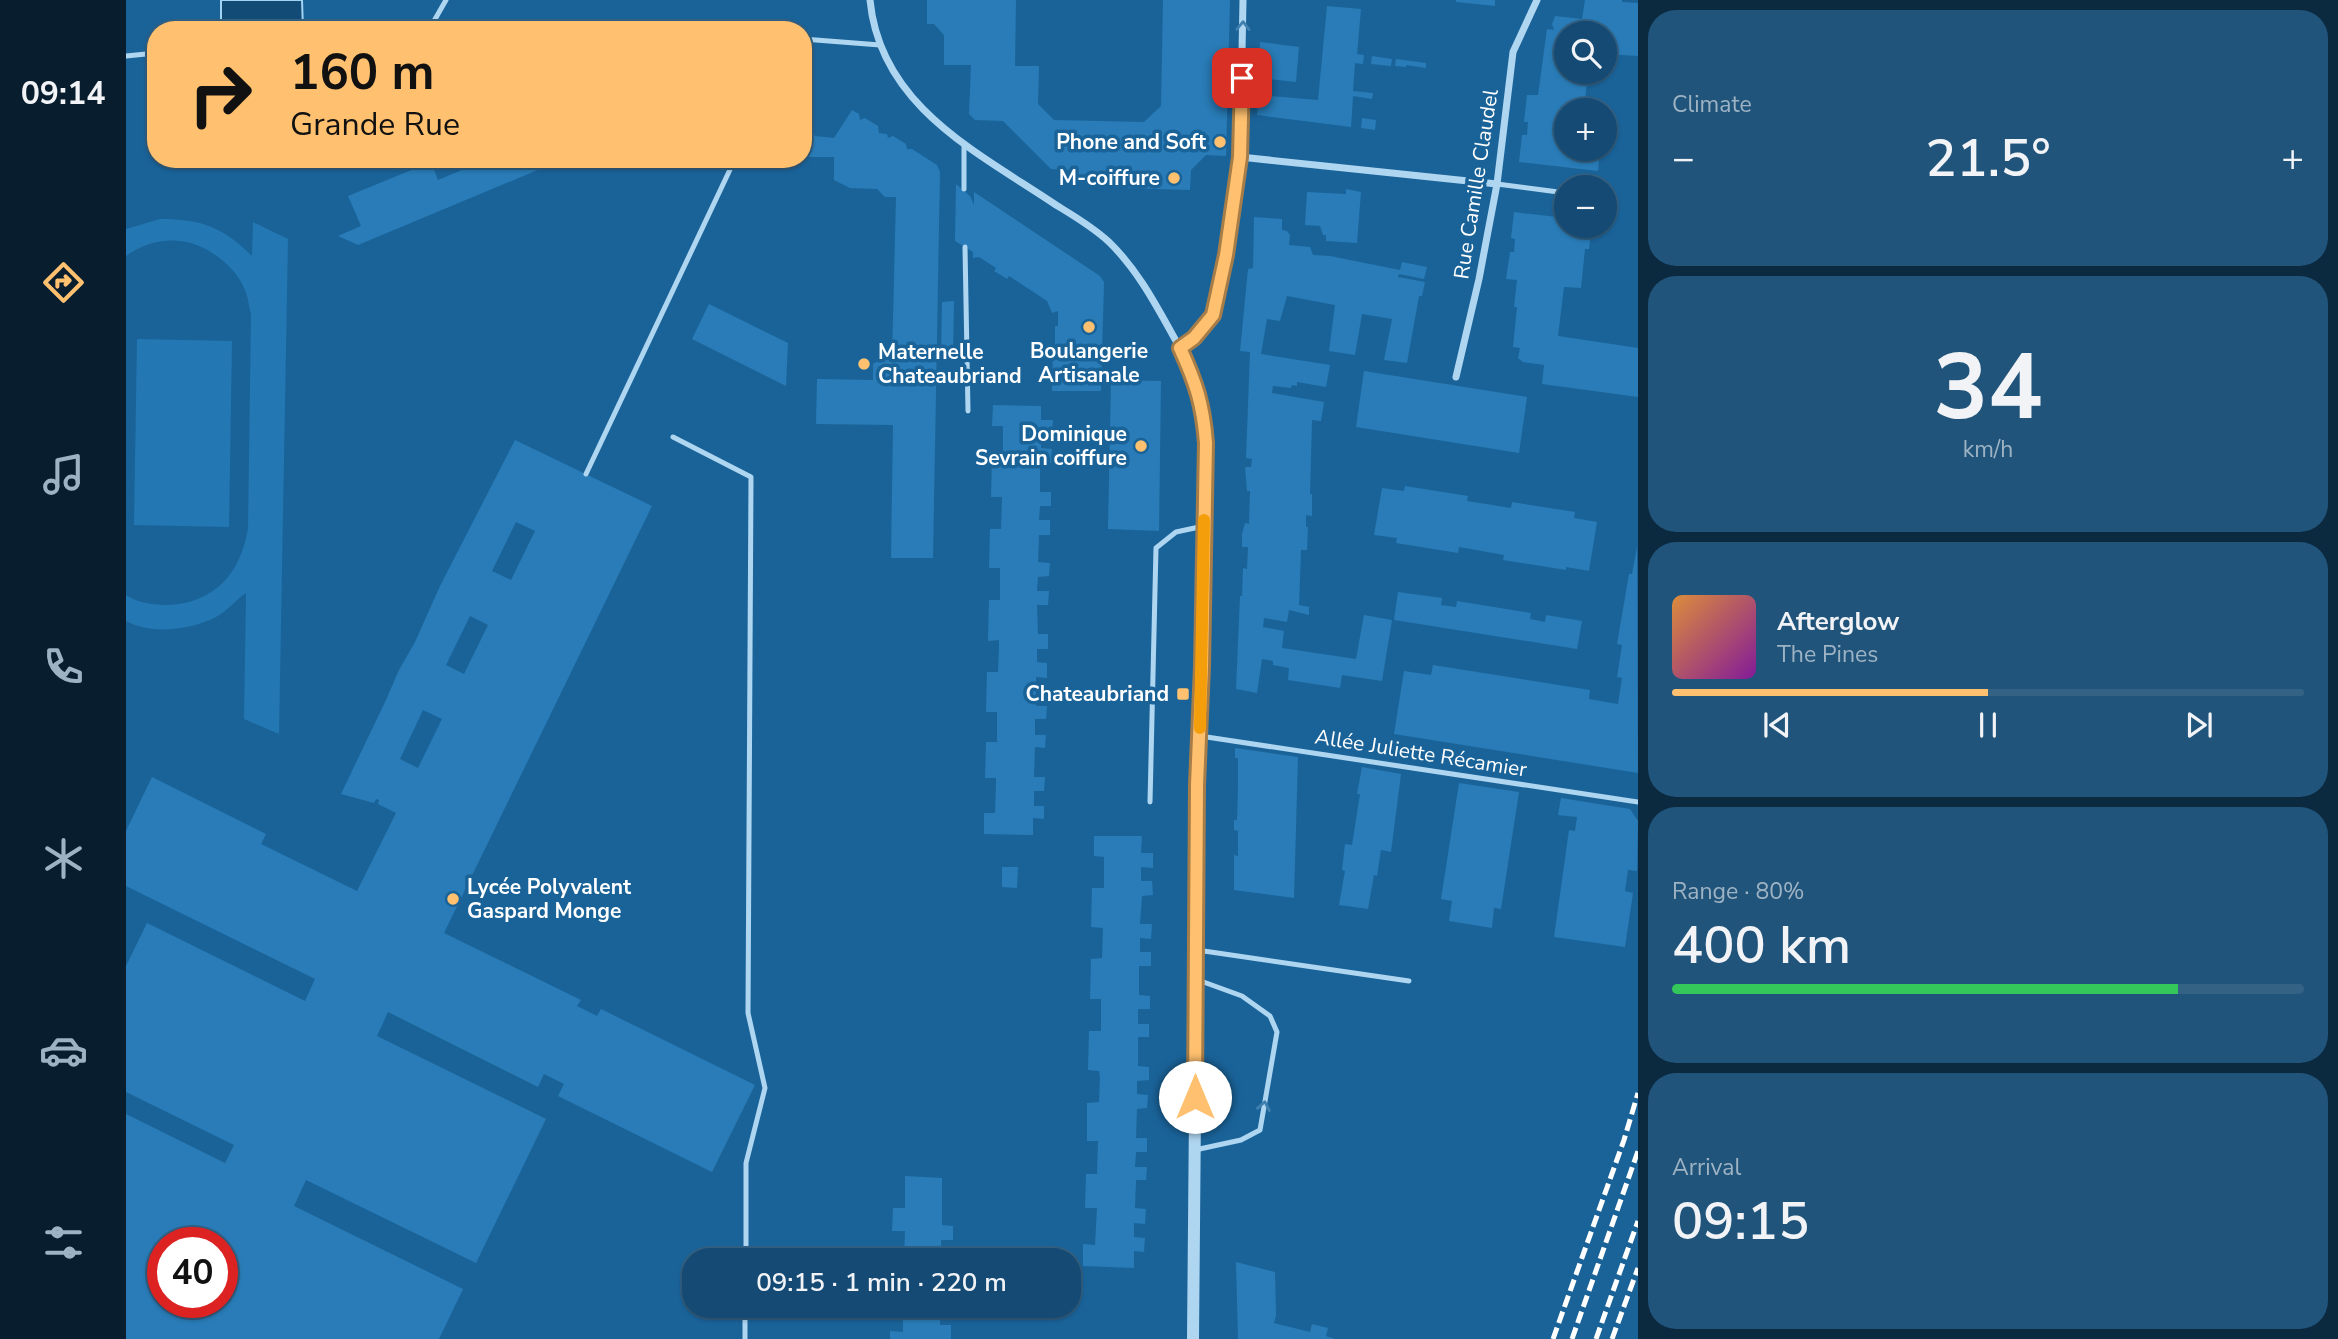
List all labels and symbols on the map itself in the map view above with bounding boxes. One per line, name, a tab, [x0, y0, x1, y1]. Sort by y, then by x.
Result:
one-way arrow	[1235, 20, 1251, 31]
pin	[1212, 48, 1272, 108]
street label: Rue Camille Claudel	[1447, 86, 1505, 281]
place label: Phone and Soft	[1056, 128, 1207, 156]
marker: Phone and Soft	[1212, 134, 1228, 150]
place label: M-coiffure	[1059, 164, 1160, 192]
marker: M-coiffure	[1166, 170, 1182, 186]
marker: Boulangerie Artisanale	[1081, 319, 1097, 335]
place label: Boulangerie Artisanale	[1030, 337, 1148, 389]
place label: Maternelle Chateaubriand	[878, 338, 1022, 390]
marker: Maternelle Chateaubriand	[856, 356, 872, 372]
place label: Dominique Sevrain coiffure	[975, 420, 1127, 472]
marker: Dominique Sevrain coiffure	[1133, 438, 1149, 454]
place label: Chateaubriand	[1025, 680, 1169, 708]
marker: Chateaubriand	[1175, 686, 1191, 702]
street label: Allée Juliette Récamier	[1313, 722, 1530, 784]
place label: Lycée Polyvalent Gaspard Monge	[467, 873, 632, 925]
marker: Lycée Polyvalent Gaspard Monge	[445, 891, 461, 907]
position arrow	[1158, 1060, 1232, 1134]
one-way arrow	[1256, 1100, 1271, 1112]
speed limit sign: 40	[147, 1227, 238, 1318]

